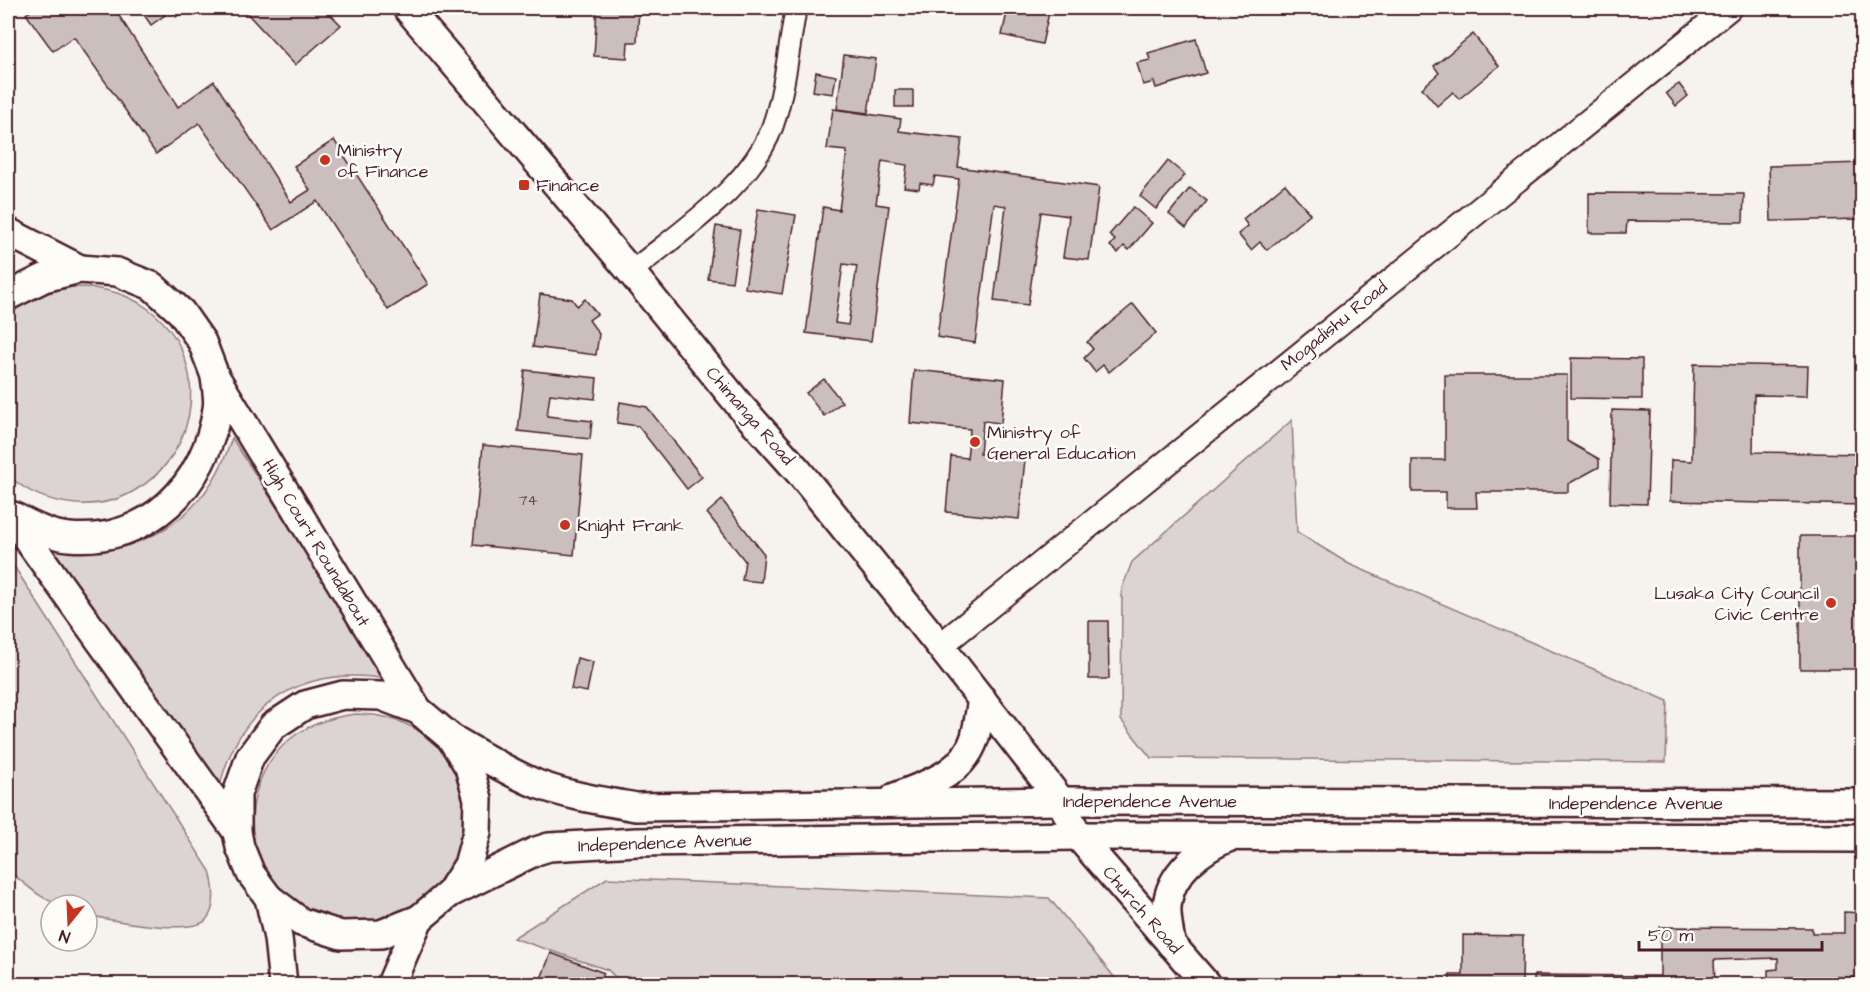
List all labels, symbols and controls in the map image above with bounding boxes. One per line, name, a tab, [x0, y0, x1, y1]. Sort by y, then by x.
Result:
place label: Ministry of Finance	[337, 138, 429, 184]
marker: Ministry of Finance	[318, 153, 332, 167]
place label: Finance	[536, 173, 600, 198]
marker: Finance	[517, 178, 531, 192]
street label: Mogadishu Road	[1275, 275, 1393, 378]
street label: Chimanga Road	[699, 361, 800, 471]
place label: Ministry of General Education	[987, 420, 1136, 466]
marker: Ministry of General Education	[968, 435, 982, 449]
street label: High Court Roundabout	[255, 454, 376, 633]
house number: 74	[518, 490, 538, 511]
place label: Knight Frank	[577, 513, 684, 539]
marker: Knight Frank	[558, 518, 572, 532]
place label: Lusaka City Council Civic Centre	[1654, 581, 1819, 627]
marker: Lusaka City Council Civic Centre	[1824, 596, 1838, 610]
street label: Independence Avenue	[1063, 789, 1237, 814]
street label: Independence Avenue	[1549, 791, 1723, 816]
street label: Independence Avenue	[577, 827, 753, 859]
street label: Church Road	[1097, 860, 1187, 960]
north arrow	[39, 893, 99, 953]
scale bar	[1639, 914, 1822, 952]
text: 50 m	[1648, 923, 1693, 948]
text: N	[57, 924, 73, 948]

